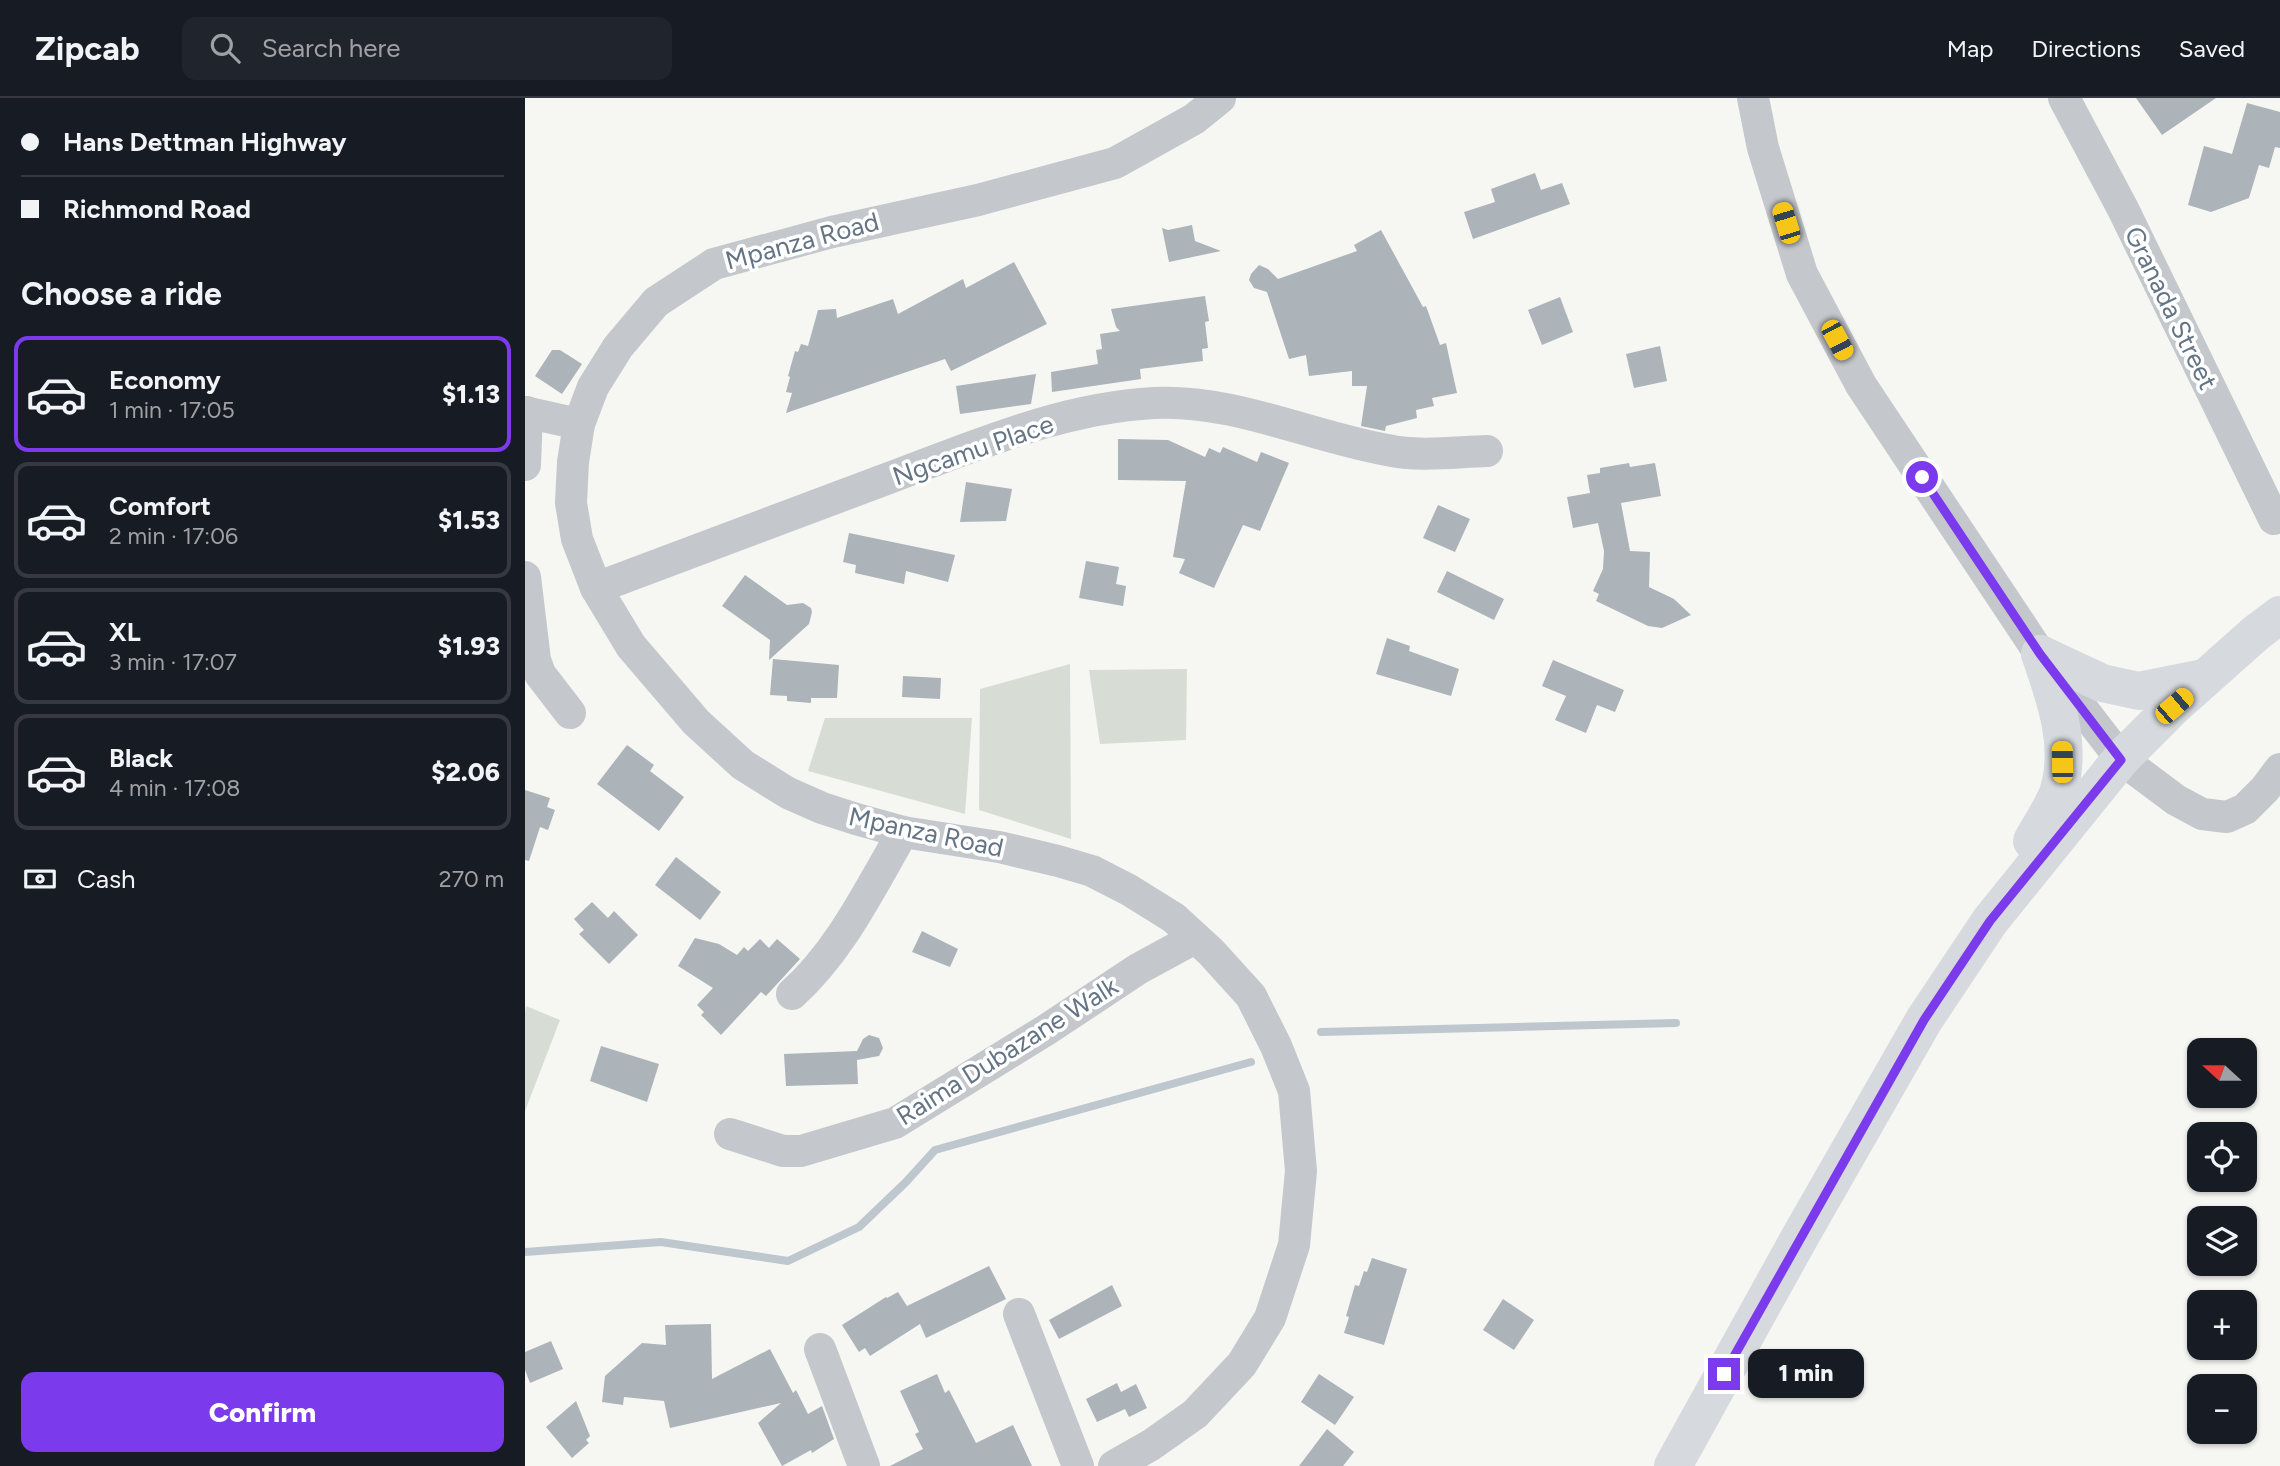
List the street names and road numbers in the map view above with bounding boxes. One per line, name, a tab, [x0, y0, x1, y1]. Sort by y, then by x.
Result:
street label: Mpanza Road	[722, 205, 882, 277]
street label: Granada Street	[2118, 221, 2224, 395]
street label: Ngcamu Place	[888, 408, 1058, 492]
street label: Mpanza Road	[846, 800, 1006, 864]
street label: Raima Dubazane Walk	[890, 970, 1124, 1132]

